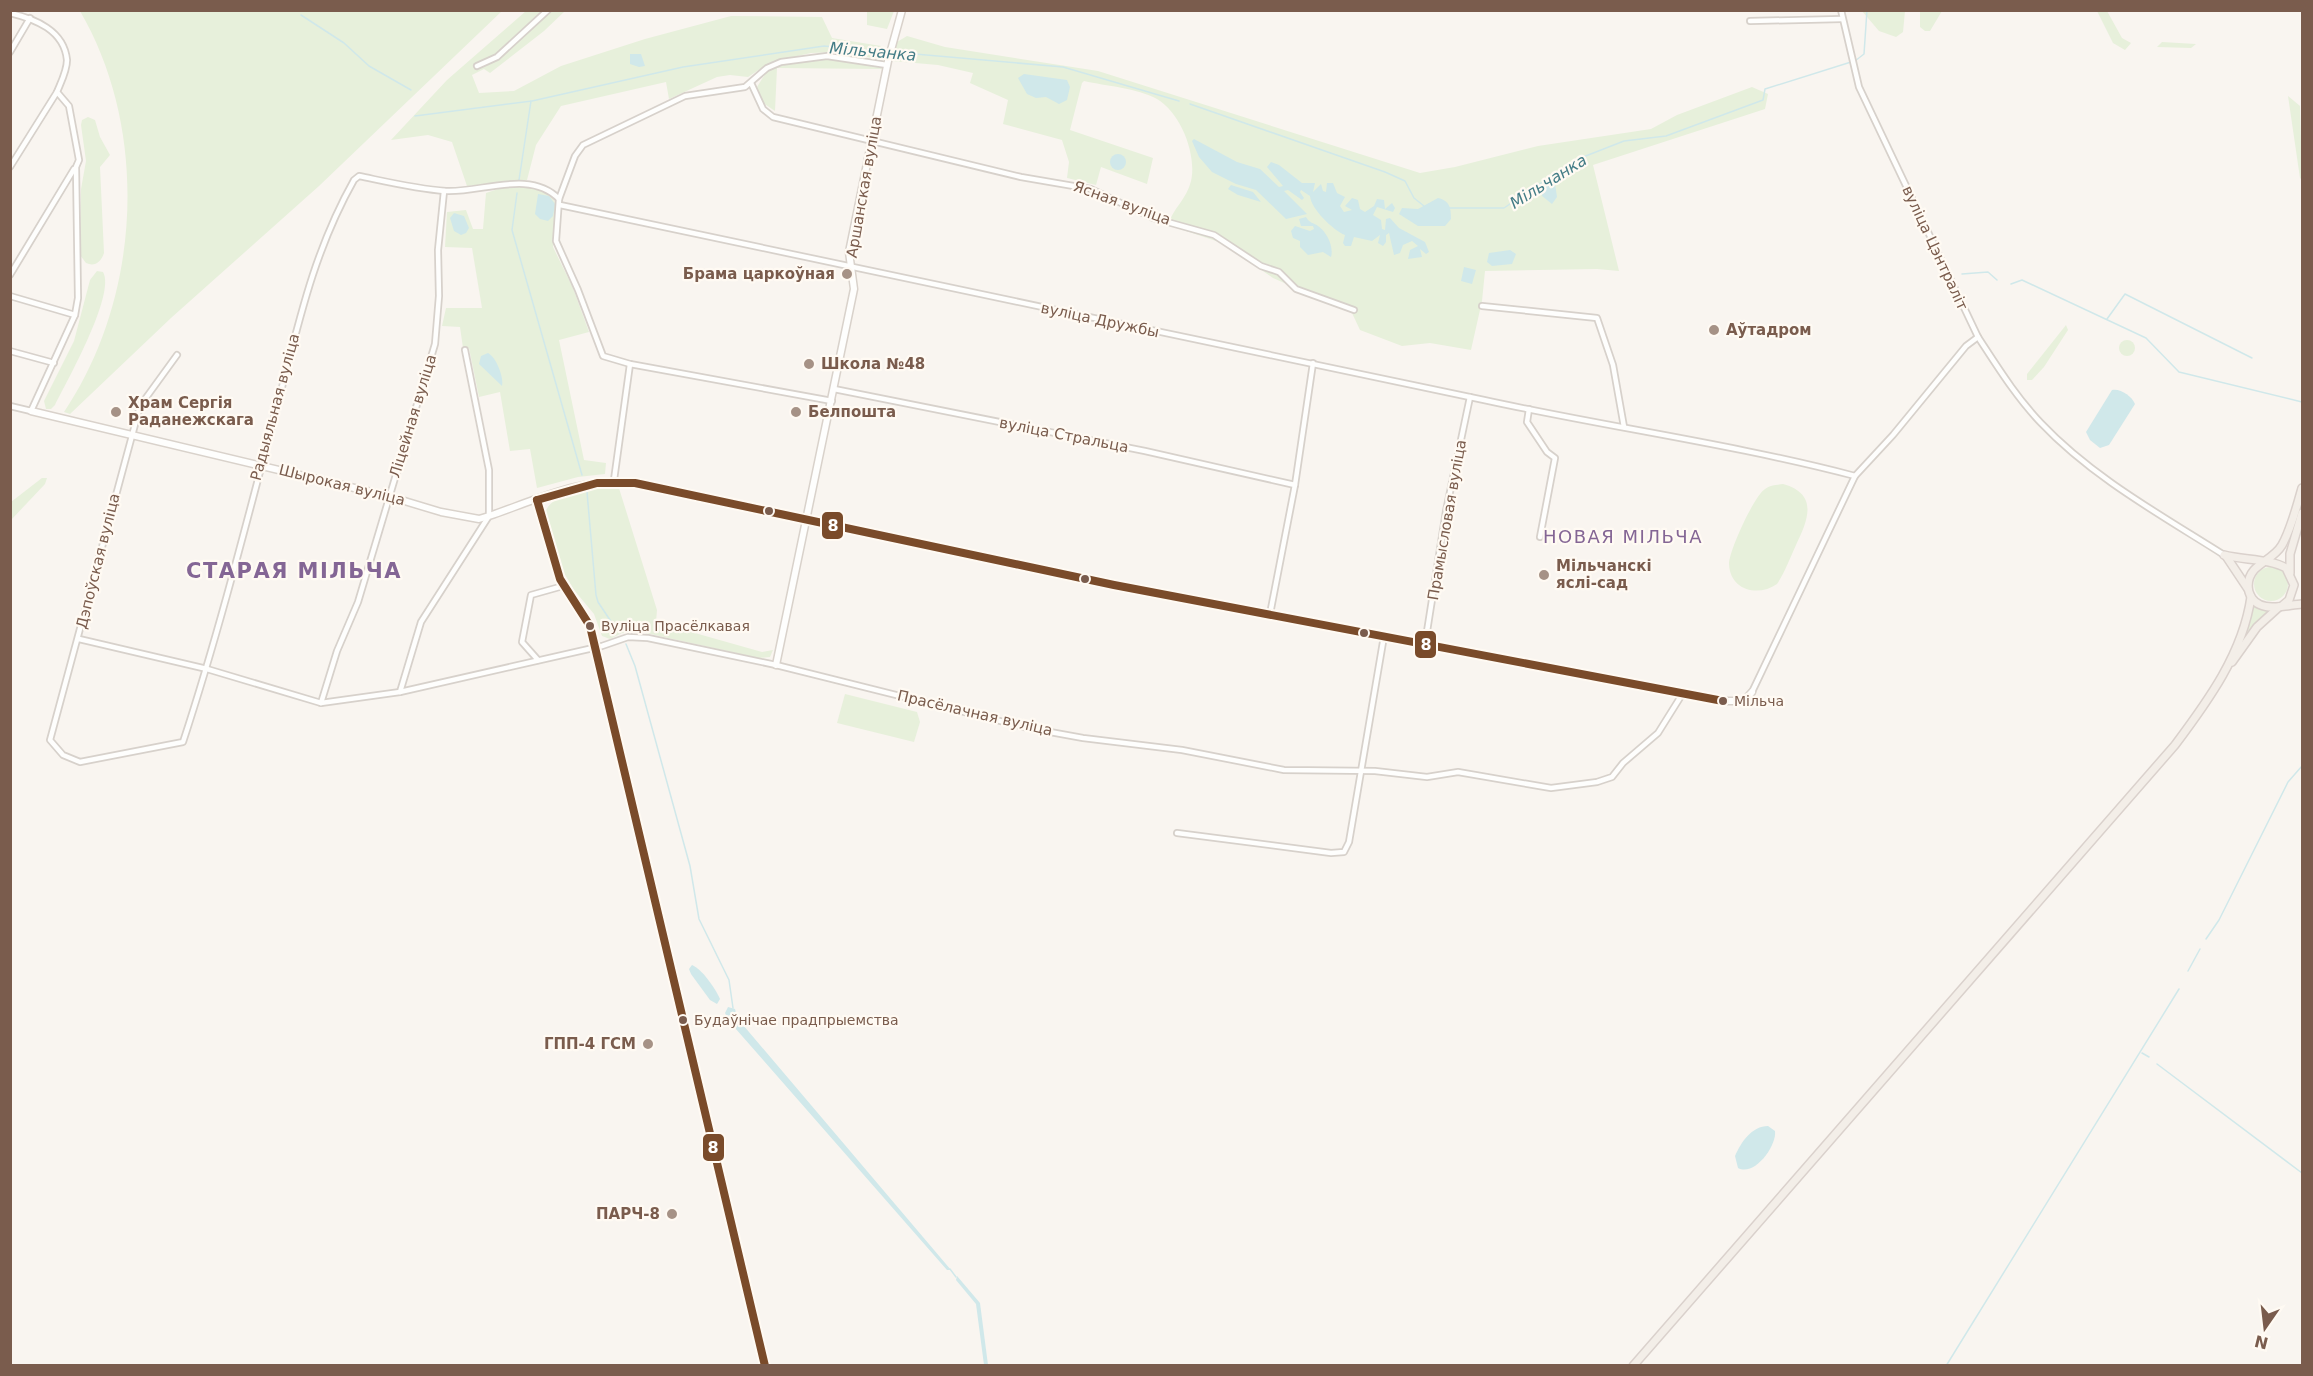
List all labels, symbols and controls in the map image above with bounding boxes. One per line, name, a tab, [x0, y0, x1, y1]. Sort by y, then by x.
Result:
water label: Мільчанка	[829, 38, 917, 65]
street label: Аршанская вуліца	[843, 115, 885, 259]
water label: Мільчанка	[1506, 150, 1590, 213]
street label: Ясная вуліца	[1071, 177, 1173, 229]
street label: вуліца Цэнтраліт	[1898, 183, 1972, 313]
place label: Брама царкоўная	[683, 265, 835, 283]
marker: Брама царкоўная	[840, 267, 854, 281]
street label: вуліца Дружбы	[1039, 299, 1161, 341]
place label: Аўтадром	[1726, 321, 1812, 339]
marker: Аўтадром	[1707, 323, 1721, 337]
street label: Радыяльная вуліца	[247, 331, 303, 483]
street label: Ліцейная вуліца	[386, 352, 440, 480]
place label: Школа №48	[821, 355, 925, 373]
marker: Школа №48	[802, 357, 816, 371]
place label: Храм Сергія Раданежскага	[128, 394, 254, 429]
place label: Белпошта	[808, 403, 896, 421]
marker: Храм Сергія Раданежскага	[109, 405, 123, 419]
marker: Белпошта	[789, 405, 803, 419]
street label: вуліца Стральца	[998, 414, 1130, 456]
street label: Прамысловая вуліца	[1424, 438, 1470, 602]
street label: Шырокая вуліца	[277, 461, 407, 509]
street label: Дэпоўская вуліца	[72, 491, 124, 631]
unlabelled marker	[763, 505, 775, 517]
line badge: 8	[821, 511, 844, 540]
text: 8	[827, 516, 839, 535]
district label: НОВАЯ МІЛЬЧА	[1543, 526, 1703, 547]
place label: Мільчанскі яслі-сад	[1556, 557, 1652, 592]
district label: СТАРАЯ МІЛЬЧА	[186, 559, 402, 583]
marker: Мільчанскі яслі-сад	[1537, 568, 1551, 582]
unlabelled marker	[1079, 573, 1091, 585]
place label: Вуліца Прасёлкавая	[601, 618, 750, 634]
marker: Вуліца Прасёлкавая	[584, 620, 596, 632]
unlabelled marker	[1358, 627, 1370, 639]
line badge: 8	[1414, 630, 1437, 659]
text: 8	[1420, 635, 1432, 654]
street label: Прасёлачная вуліца	[896, 686, 1054, 740]
place label: Мільча	[1734, 693, 1784, 709]
marker: Мільча	[1717, 695, 1729, 707]
place label: Будаўнічае прадпрыемства	[694, 1012, 899, 1028]
marker: Будаўнічае прадпрыемства	[677, 1014, 689, 1026]
place label: ГПП-4 ГСМ	[544, 1035, 636, 1053]
marker: ГПП-4 ГСМ	[641, 1037, 655, 1051]
line badge: 8	[702, 1133, 725, 1162]
text: 8	[707, 1138, 719, 1157]
place label: ПАРЧ-8	[596, 1205, 660, 1223]
marker: ПАРЧ-8	[665, 1207, 679, 1221]
north arrow	[2235, 1298, 2295, 1358]
text: N	[2253, 1331, 2270, 1353]

